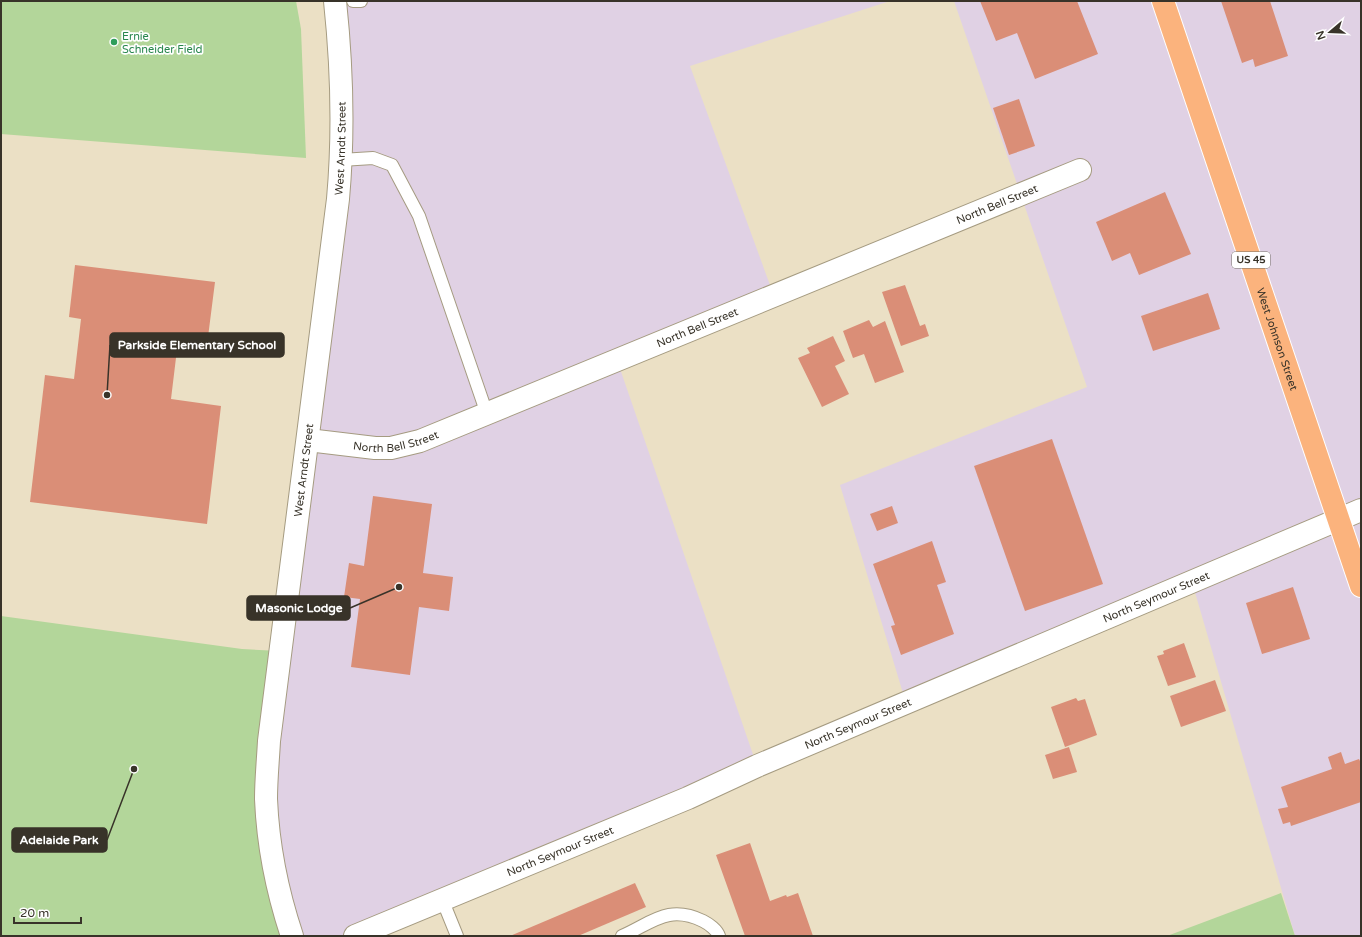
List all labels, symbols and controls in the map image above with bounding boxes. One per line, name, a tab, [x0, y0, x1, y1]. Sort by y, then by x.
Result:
north arrow	[1310, 12, 1350, 52]
text: N	[1313, 29, 1329, 41]
place label: Ernie Schneider Field	[122, 30, 203, 56]
marker: Ernie Schneider Field	[109, 37, 119, 47]
street label: West Arndt Street	[332, 101, 348, 196]
street label: North Bell Street	[954, 182, 1040, 227]
road number: US 45	[1232, 252, 1270, 268]
street label: West Johnson Street	[1254, 286, 1301, 392]
street label: North Bell Street	[654, 305, 740, 350]
callout: Parkside Elementary School	[110, 333, 284, 357]
text: Parkside Elementary School	[118, 338, 276, 353]
street label: West Arndt Street	[291, 423, 316, 517]
street label: North Bell Street	[352, 428, 440, 455]
street label: North Seymour Street	[1101, 569, 1211, 625]
callout: Masonic Lodge	[247, 596, 350, 620]
text: Masonic Lodge	[255, 601, 343, 616]
street label: North Seymour Street	[803, 695, 913, 752]
street label: North Seymour Street	[505, 823, 615, 879]
callout: Adelaide Park	[12, 828, 107, 852]
text: Adelaide Park	[19, 833, 99, 847]
scale bar	[14, 899, 81, 925]
text: 20 m	[20, 906, 49, 920]

